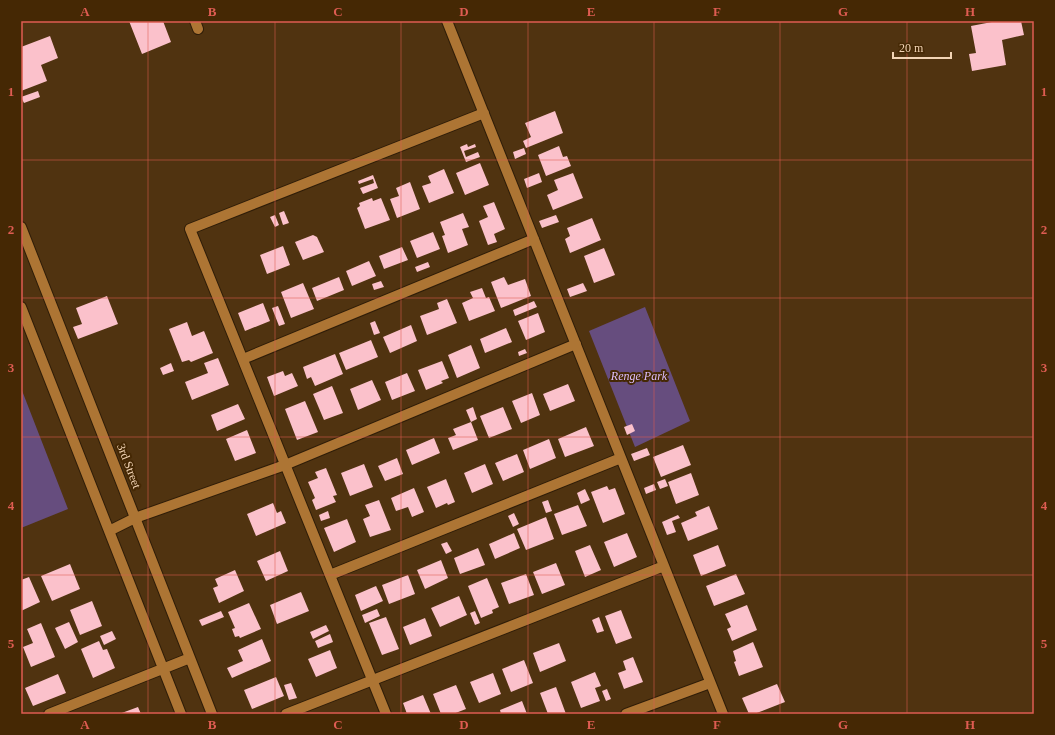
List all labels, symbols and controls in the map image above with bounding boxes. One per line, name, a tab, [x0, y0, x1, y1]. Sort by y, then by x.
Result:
text: A	[80, 4, 90, 19]
text: B	[208, 4, 217, 19]
text: C	[333, 4, 343, 19]
text: D	[459, 4, 469, 19]
text: E	[587, 4, 595, 19]
text: F	[713, 4, 721, 19]
text: G	[838, 4, 848, 19]
text: H	[965, 4, 975, 19]
scale bar	[893, 34, 951, 60]
text: 20 m	[899, 41, 924, 55]
text: 1	[8, 84, 14, 99]
text: 1	[1041, 84, 1047, 99]
text: 2	[8, 222, 14, 237]
text: 2	[1041, 222, 1047, 237]
text: 3	[8, 360, 15, 375]
text: 3	[1041, 360, 1048, 375]
park label: Renge Park	[610, 369, 668, 383]
street label: 3rd Street	[114, 442, 144, 491]
text: 4	[8, 498, 15, 513]
text: 4	[1041, 498, 1048, 513]
text: 5	[8, 636, 15, 651]
text: 5	[1041, 636, 1048, 651]
text: A	[80, 717, 90, 732]
text: B	[208, 717, 217, 732]
text: C	[333, 717, 343, 732]
text: D	[459, 717, 469, 732]
text: E	[587, 717, 595, 732]
text: F	[713, 717, 721, 732]
text: G	[838, 717, 848, 732]
text: H	[965, 717, 975, 732]

